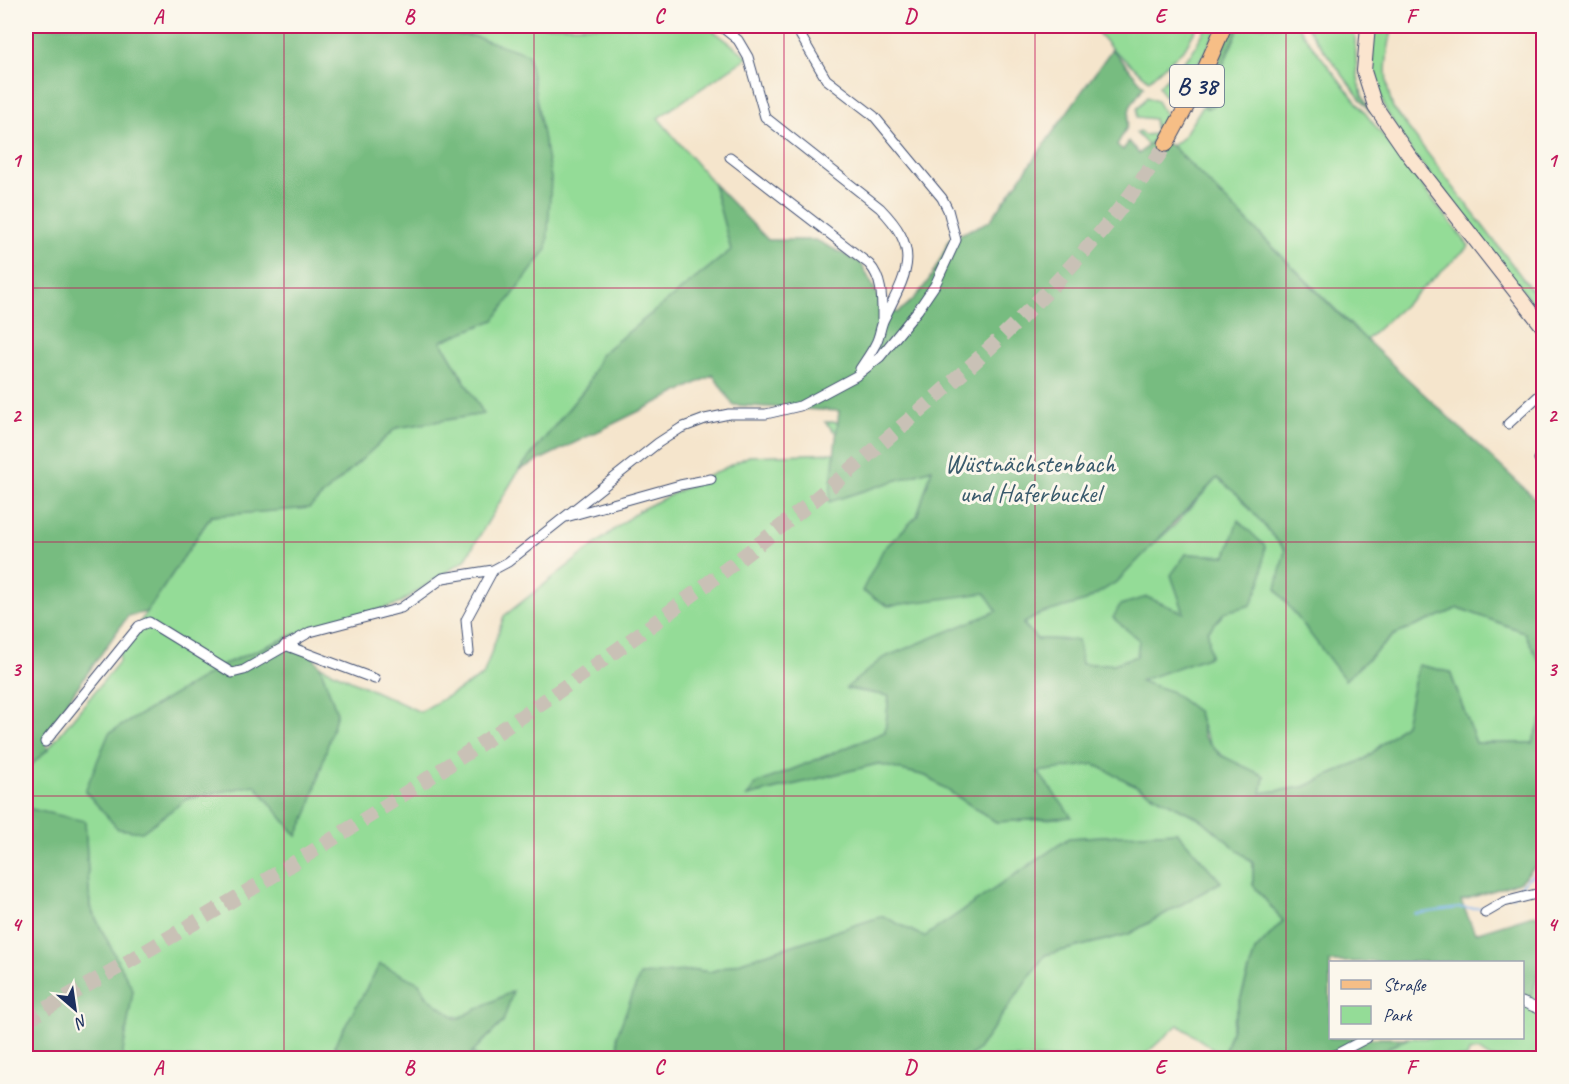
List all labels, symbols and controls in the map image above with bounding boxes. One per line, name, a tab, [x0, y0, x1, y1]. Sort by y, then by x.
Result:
text: A	[153, 4, 165, 29]
text: B	[404, 4, 416, 29]
text: C	[654, 4, 666, 29]
text: D	[904, 4, 918, 29]
text: E	[1155, 4, 1169, 29]
text: F	[1406, 4, 1420, 29]
road number: B 38	[1170, 65, 1224, 107]
text: 1	[12, 148, 23, 173]
text: 1	[1548, 148, 1559, 173]
text: 2	[12, 403, 23, 428]
text: 2	[1548, 403, 1559, 428]
park label: Wüstnächstenbach und Haferbuckel	[945, 447, 1116, 510]
text: 3	[12, 657, 23, 682]
text: 3	[1548, 657, 1559, 682]
text: 4	[12, 912, 24, 937]
text: 4	[1548, 912, 1560, 937]
legend	[1329, 961, 1524, 1039]
text: Straße	[1383, 974, 1427, 996]
north arrow	[45, 979, 105, 1039]
text: Park	[1383, 1004, 1413, 1026]
text: N	[70, 1010, 91, 1034]
text: A	[153, 1055, 165, 1080]
text: B	[404, 1055, 416, 1080]
text: C	[654, 1055, 666, 1080]
text: D	[904, 1055, 918, 1080]
text: E	[1155, 1055, 1169, 1080]
text: F	[1406, 1055, 1420, 1080]

